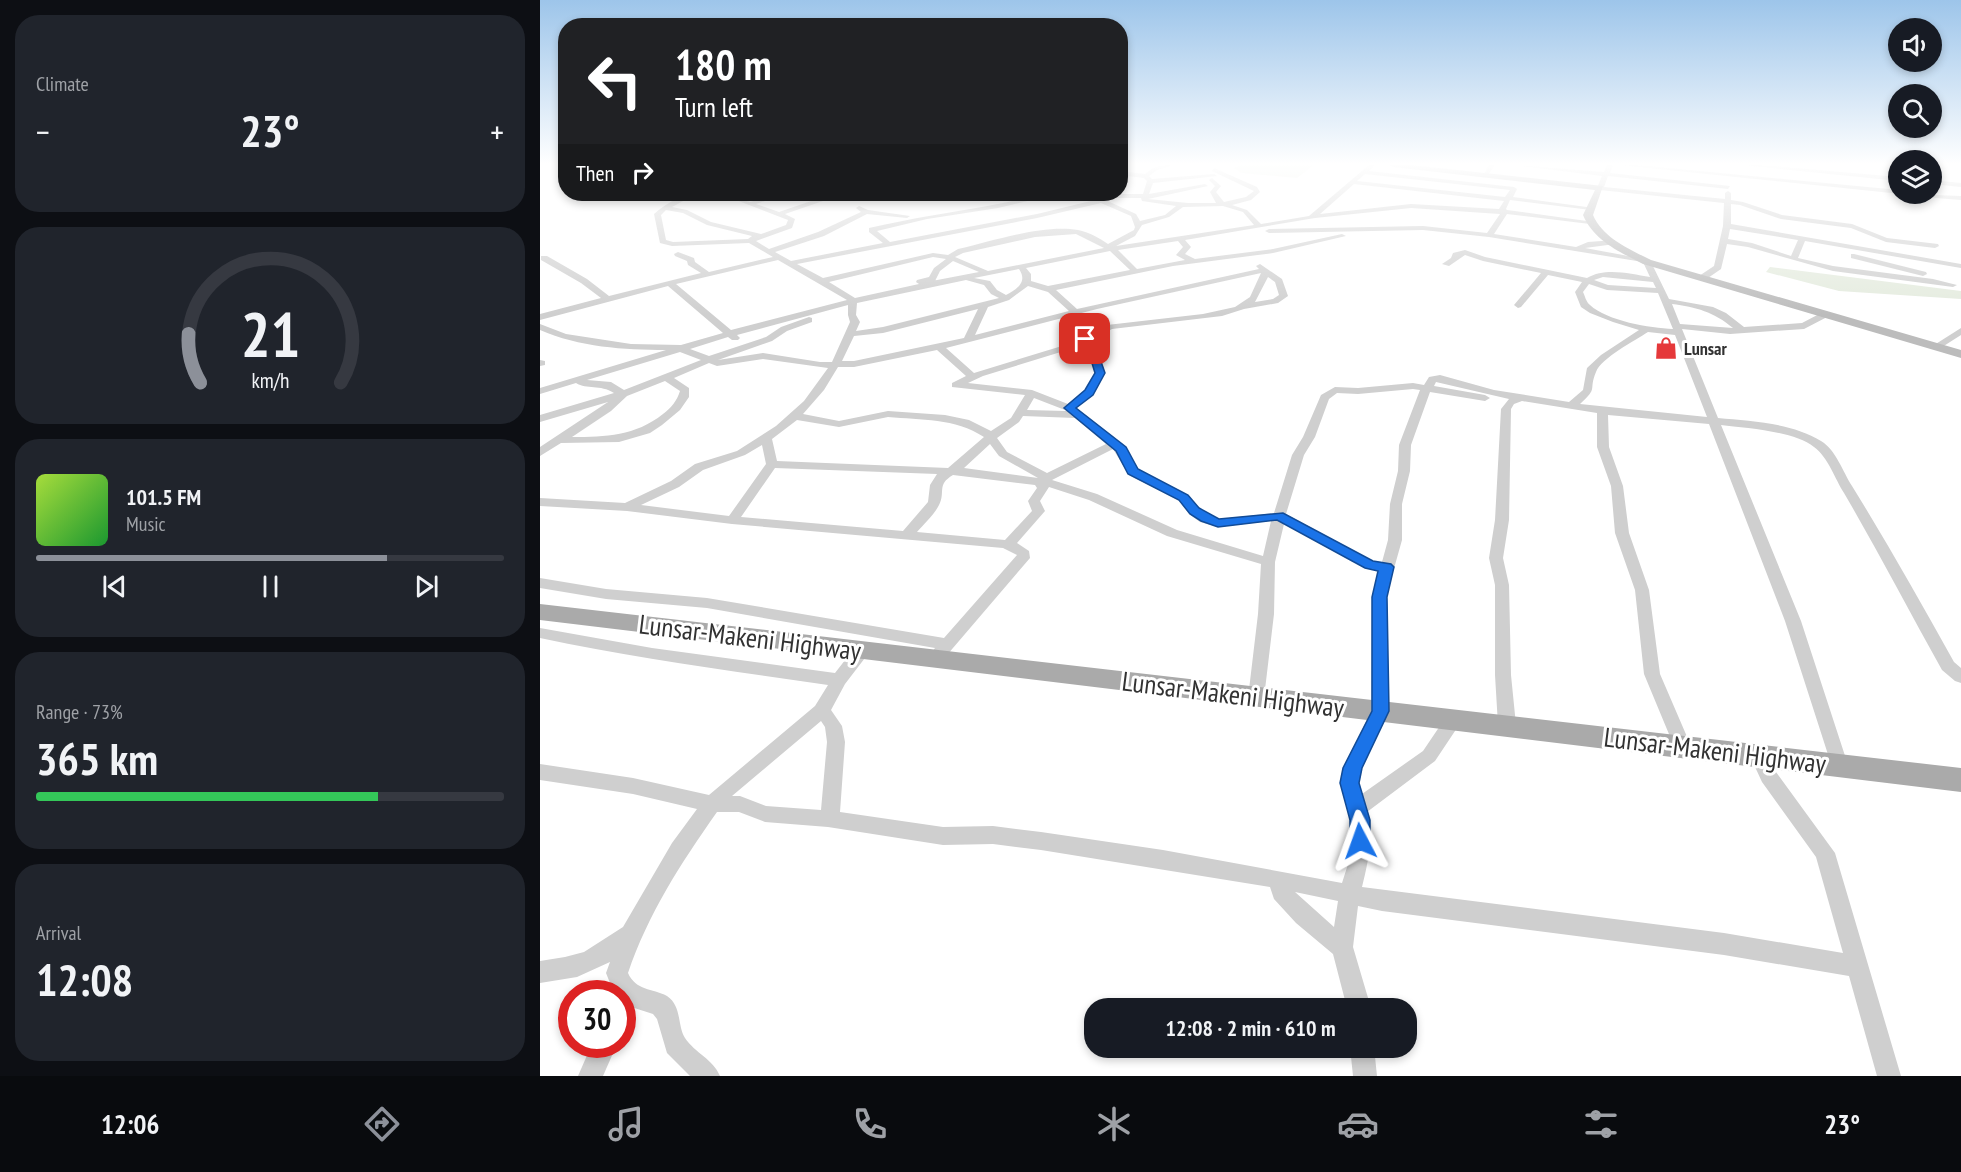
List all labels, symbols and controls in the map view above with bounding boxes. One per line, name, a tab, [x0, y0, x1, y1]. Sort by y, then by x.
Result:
map controls	[1888, 18, 1942, 204]
button: sound	[1888, 18, 1942, 72]
text: 180 m	[675, 37, 772, 92]
icon: left	[576, 42, 654, 120]
text: Climate	[36, 71, 89, 97]
button: search	[1888, 84, 1942, 138]
text: Turn left	[675, 90, 753, 124]
text: 23°	[240, 101, 300, 159]
text: −	[36, 110, 50, 153]
text: +	[490, 110, 504, 153]
button: layers	[1888, 150, 1942, 204]
icon: right	[626, 156, 659, 189]
text: Then	[576, 159, 614, 187]
text: 21	[240, 293, 300, 374]
pin	[1059, 313, 1110, 364]
icon: arrive	[1068, 322, 1101, 355]
shop icon: Lunsar	[1653, 335, 1679, 361]
place label: Lunsar	[1684, 337, 1727, 360]
text: km/h	[251, 366, 289, 394]
text: 101.5 FM	[126, 483, 201, 511]
text: Music	[126, 511, 166, 537]
icon: previous	[98, 570, 131, 603]
icon: pause	[254, 570, 287, 603]
icon: next	[410, 570, 443, 603]
street label: Lunsar-Makeni Highway	[637, 607, 864, 668]
street label: Lunsar-Makeni Highway	[1120, 664, 1347, 725]
text: Range · 73%	[36, 699, 123, 725]
street label: Lunsar-Makeni Highway	[1602, 720, 1829, 781]
text: 365 km	[36, 729, 158, 787]
position arrow	[1328, 809, 1392, 873]
text: Arrival	[36, 920, 81, 946]
text: 12:08	[36, 950, 133, 1008]
speed limit sign: 30	[558, 980, 636, 1058]
text: 12:08 · 2 min · 610 m	[1165, 1014, 1336, 1042]
icon: directions	[361, 1103, 403, 1145]
icon: music	[605, 1103, 647, 1145]
icon: phone	[849, 1103, 891, 1145]
icon: climate	[1093, 1103, 1135, 1145]
icon: car	[1337, 1103, 1379, 1145]
icon: filters	[1580, 1103, 1622, 1145]
text: 12:06	[101, 1107, 159, 1141]
text: 23°	[1824, 1107, 1860, 1141]

